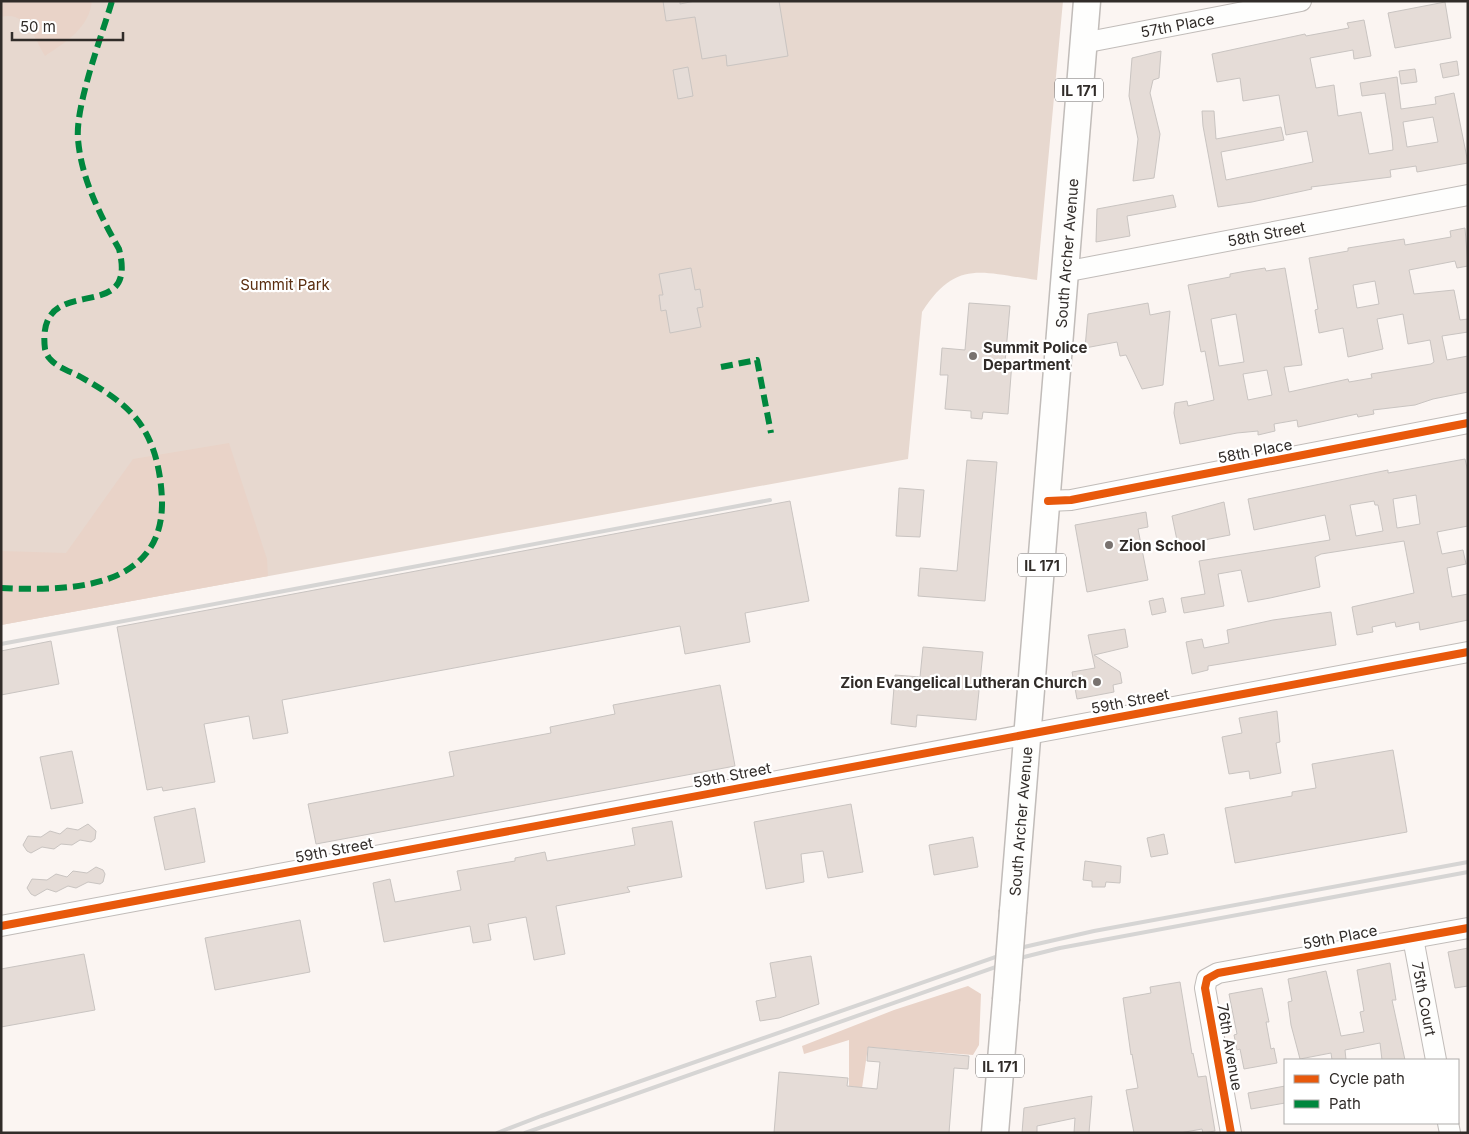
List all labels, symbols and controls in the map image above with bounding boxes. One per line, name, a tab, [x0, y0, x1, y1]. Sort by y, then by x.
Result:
street label: 57th Place	[1139, 8, 1216, 41]
scale bar	[12, 10, 124, 42]
text: 50 m	[20, 17, 56, 36]
road number: IL 171	[1055, 78, 1103, 102]
street label: South Archer Avenue	[1051, 178, 1082, 329]
street label: 58th Street	[1226, 217, 1307, 250]
park label: Summit Park	[240, 275, 331, 294]
place label: Summit Police Department	[983, 338, 1087, 374]
marker: Summit Police Department	[967, 350, 979, 362]
street label: 58th Place	[1216, 434, 1294, 468]
place label: Zion School	[1119, 536, 1206, 555]
marker: Zion School	[1103, 539, 1115, 551]
road number: IL 171	[1018, 554, 1066, 576]
place label: Zion Evangelical Lutheran Church	[840, 673, 1087, 692]
marker: Zion Evangelical Lutheran Church	[1091, 676, 1103, 688]
street label: 59th Street	[1089, 684, 1171, 718]
street label: South Archer Avenue	[1005, 746, 1036, 897]
street label: 59th Street	[691, 758, 773, 792]
street label: 59th Street	[293, 833, 375, 867]
street label: 59th Place	[1301, 920, 1379, 954]
street label: 75th Court	[1408, 960, 1441, 1038]
street label: 76th Avenue	[1213, 1002, 1247, 1092]
road number: IL 171	[976, 1054, 1024, 1078]
legend	[1284, 1059, 1459, 1124]
text: Cycle path	[1329, 1069, 1405, 1088]
text: Path	[1329, 1094, 1361, 1113]

